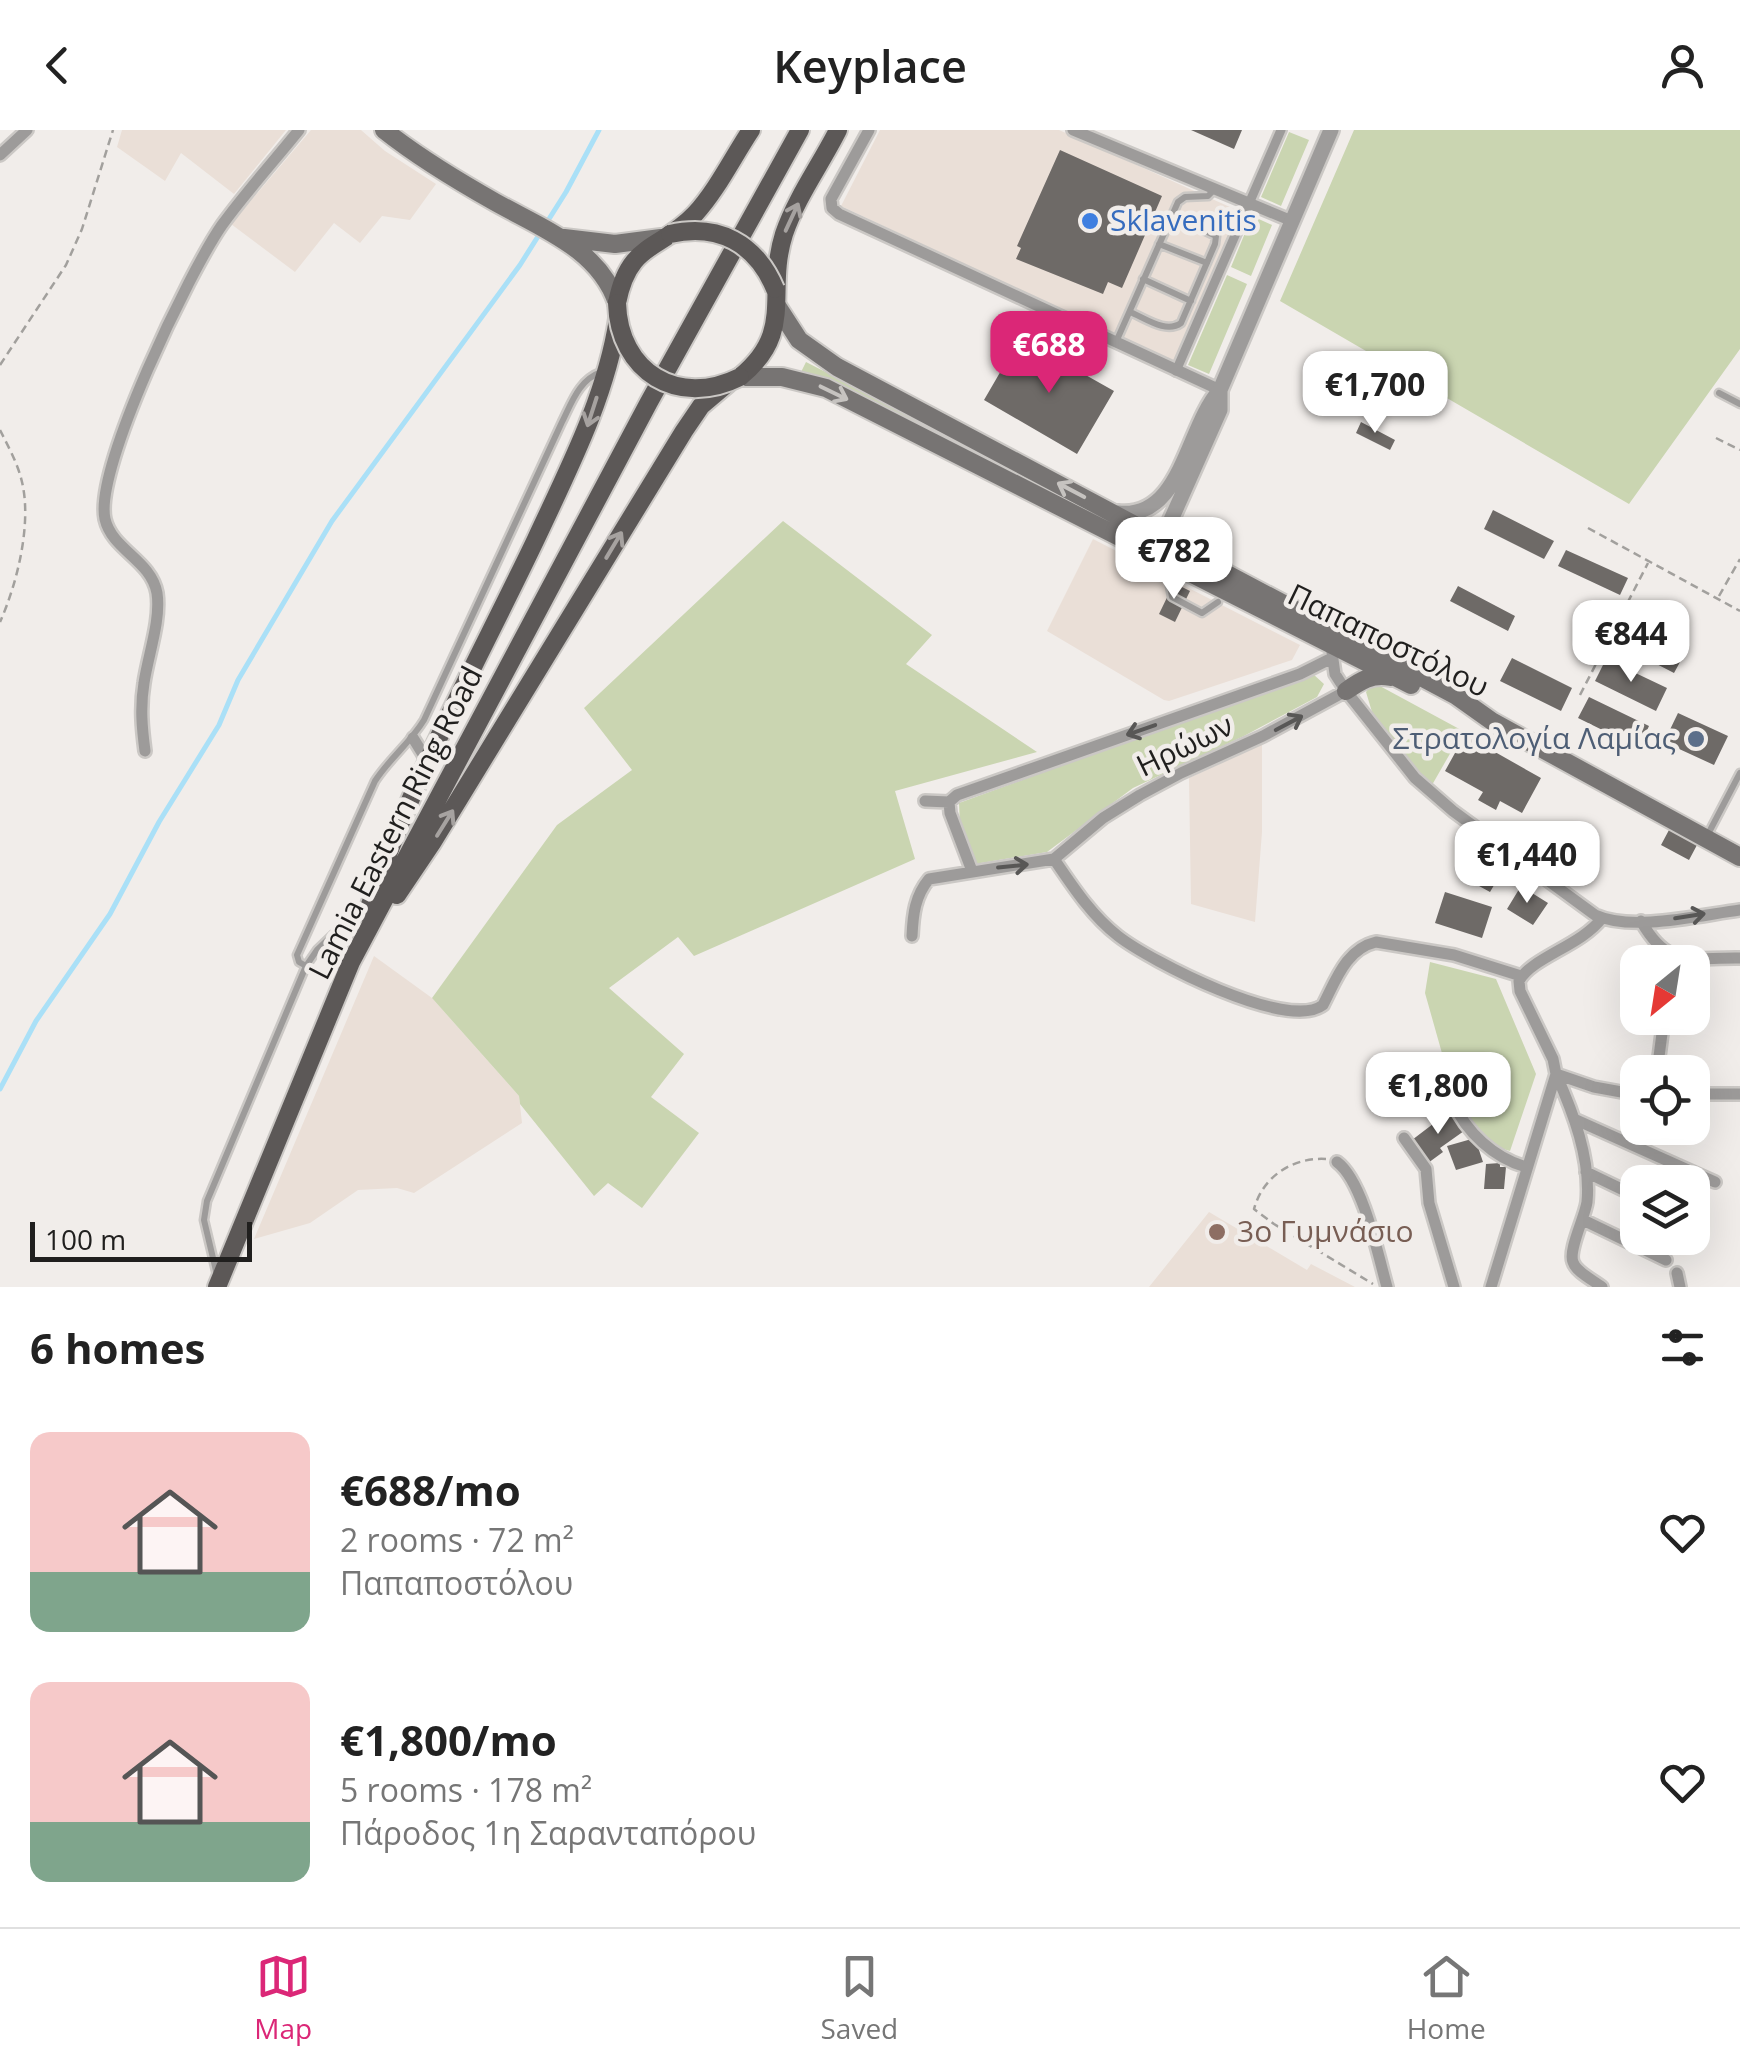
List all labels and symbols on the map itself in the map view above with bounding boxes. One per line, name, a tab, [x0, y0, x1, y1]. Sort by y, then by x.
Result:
place label: Sklavenitis	[1110, 199, 1257, 240]
one-way arrow	[784, 203, 803, 233]
marker: Sklavenitis	[1079, 210, 1101, 232]
pin: €688	[990, 311, 1108, 396]
pin: €1,700	[1294, 351, 1456, 436]
one-way arrow	[819, 385, 849, 404]
one-way arrow	[581, 396, 599, 428]
one-way arrow	[1056, 480, 1086, 500]
pin: €782	[1115, 517, 1233, 602]
one-way arrow	[604, 531, 624, 560]
street label: Παπαποστόλου	[1281, 573, 1496, 706]
pin: €844	[1572, 600, 1690, 685]
street label: Lamia Eastern Ring Road	[298, 659, 491, 986]
street label: Ηρώων	[1129, 704, 1240, 786]
one-way arrow	[1273, 713, 1303, 732]
place label: Στρατολογία Λαμίας	[1393, 717, 1676, 758]
one-way arrow	[1125, 723, 1157, 741]
marker: Στρατολογία Λαμίας	[1685, 728, 1707, 750]
one-way arrow	[434, 809, 455, 838]
pin: €1,440	[1446, 821, 1608, 906]
one-way arrow	[997, 856, 1029, 875]
one-way arrow	[1674, 907, 1706, 925]
north arrow	[1620, 945, 1710, 1035]
pin: €1,800	[1357, 1052, 1519, 1137]
place label: 3ο Γυμνάσιο	[1237, 1210, 1414, 1251]
scale bar	[30, 1217, 252, 1262]
marker: 3ο Γυμνάσιο	[1206, 1221, 1228, 1243]

